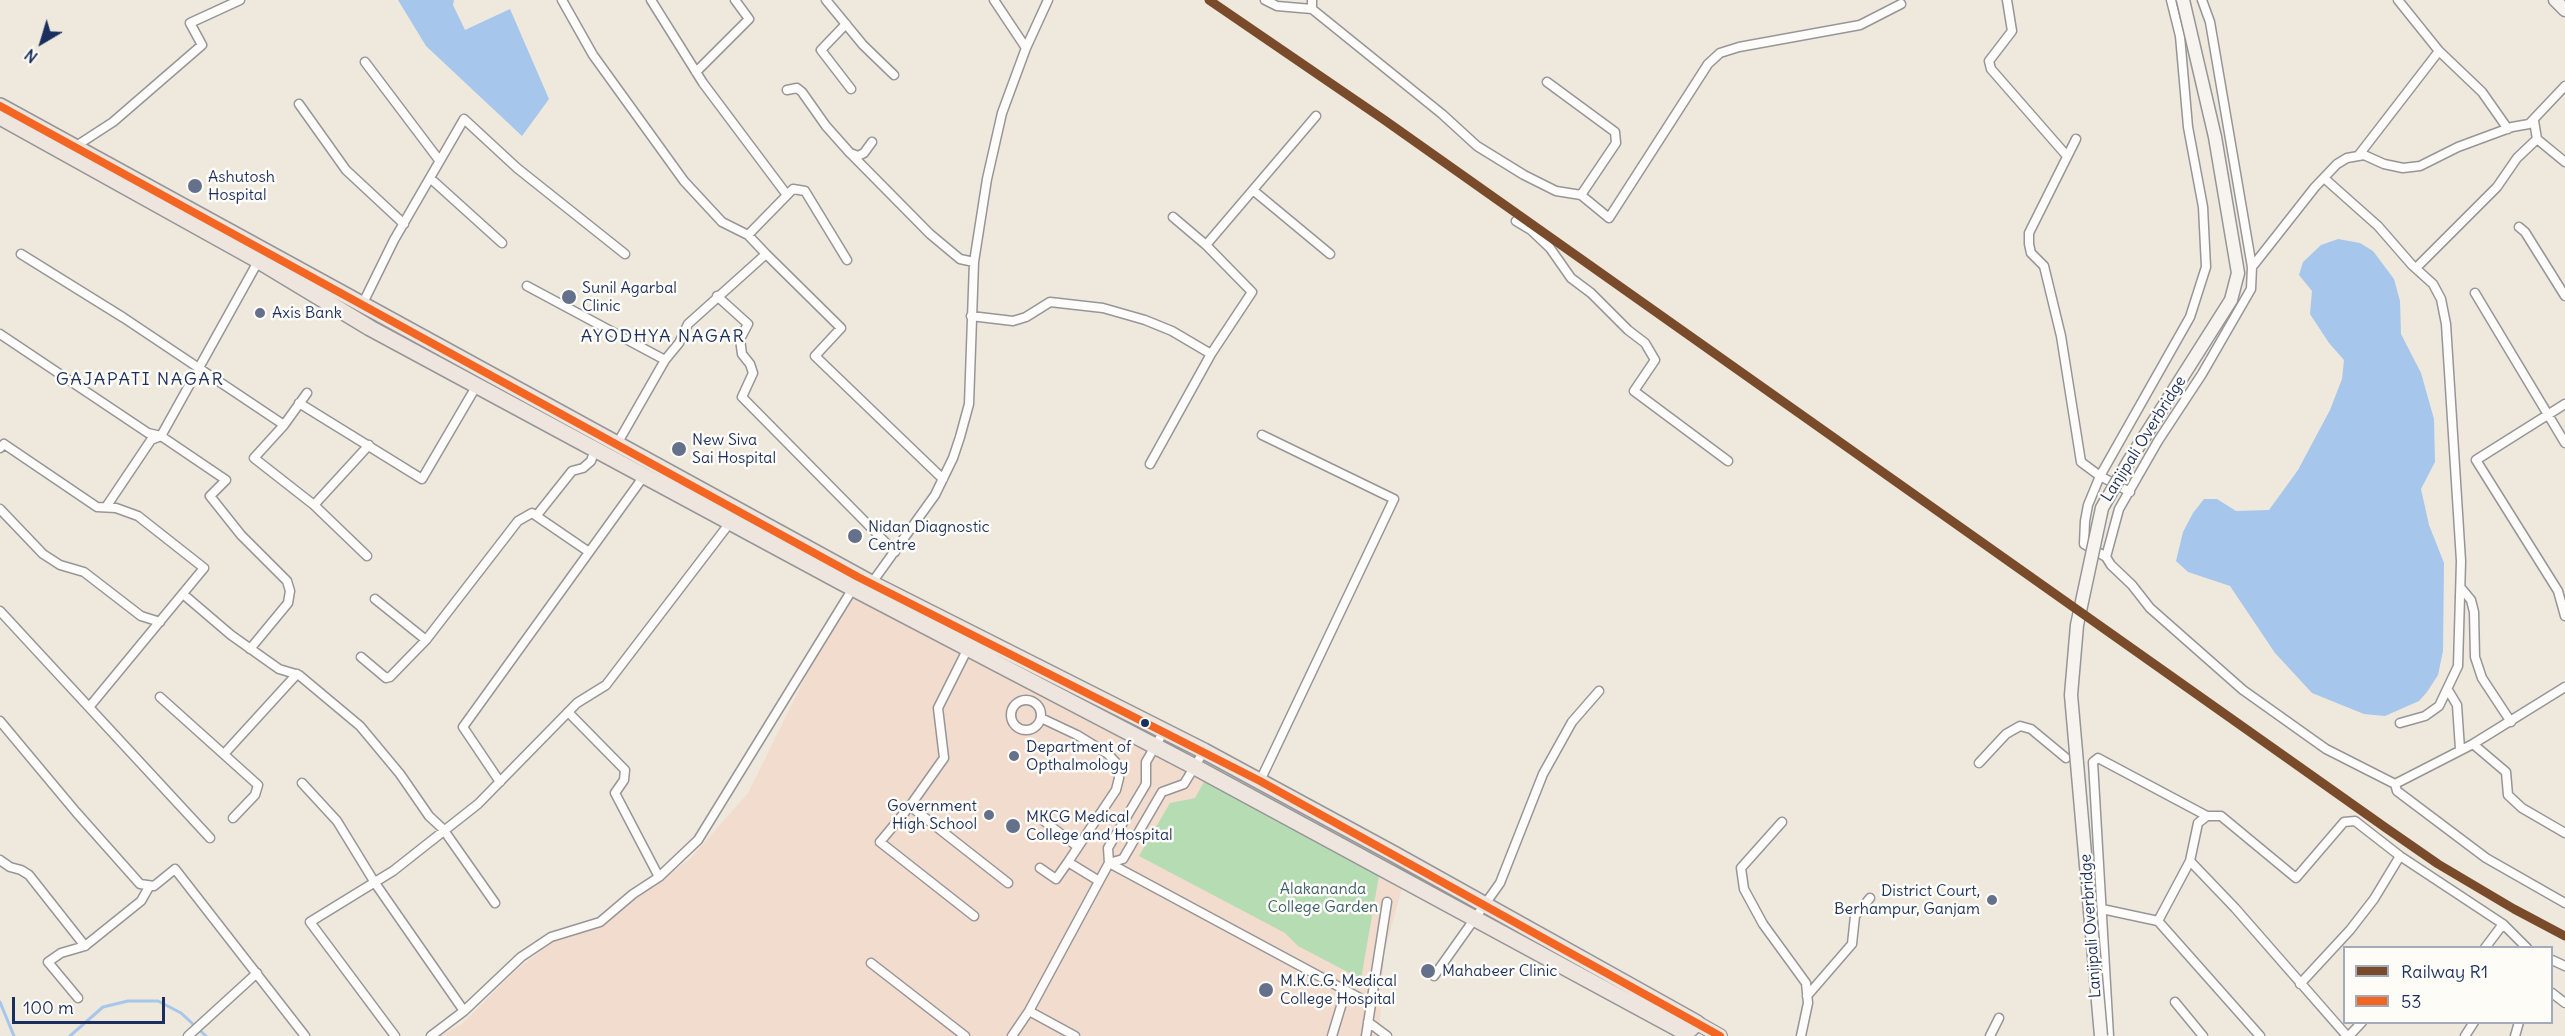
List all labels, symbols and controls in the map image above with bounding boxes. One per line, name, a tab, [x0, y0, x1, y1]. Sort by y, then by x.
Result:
north arrow	[12, 12, 72, 72]
text: N	[20, 45, 41, 67]
place label: Ashutosh Hospital	[208, 167, 275, 205]
marker: Ashutosh Hospital	[186, 177, 204, 195]
place label: Sunil Agarbal Clinic	[582, 278, 677, 316]
marker: Sunil Agarbal Clinic	[560, 288, 578, 306]
place label: Axis Bank	[272, 303, 342, 323]
marker: Axis Bank	[253, 306, 267, 320]
district label: AYODHYA NAGAR	[581, 326, 745, 348]
district label: GAJAPATI NAGAR	[56, 369, 224, 391]
street label: Lanjipali Overbridge	[2098, 373, 2190, 505]
place label: New Siva Sai Hospital	[692, 430, 776, 468]
marker: New Siva Sai Hospital	[670, 440, 688, 458]
place label: Nidan Diagnostic Centre	[868, 517, 990, 555]
marker: Nidan Diagnostic Centre	[846, 527, 864, 545]
unlabelled marker	[1139, 717, 1151, 729]
place label: Department of Opthalmology	[1026, 737, 1131, 775]
marker: Department of Opthalmology	[1007, 749, 1021, 763]
place label: Government High School	[887, 796, 977, 834]
place label: MKCG Medical College and Hospital	[1026, 807, 1173, 845]
marker: Government High School	[982, 808, 996, 822]
marker: MKCG Medical College and Hospital	[1004, 817, 1022, 835]
street label: Lanjipali Overbridge	[2076, 853, 2106, 999]
park label: Alakananda College Garden	[1268, 879, 1378, 917]
place label: District Court, Berhampur, Ganjam	[1834, 881, 1980, 919]
marker: District Court, Berhampur, Ganjam	[1985, 893, 1999, 907]
legend	[2343, 946, 2553, 1024]
text: Railway R1	[2401, 960, 2488, 983]
place label: Mahabeer Clinic	[1442, 961, 1557, 981]
marker: Mahabeer Clinic	[1419, 962, 1437, 980]
place label: M.K.C.G. Medical College Hospital	[1280, 971, 1397, 1009]
marker: M.K.C.G. Medical College Hospital	[1257, 981, 1275, 999]
scale bar	[15, 985, 168, 1023]
text: 53	[2401, 990, 2422, 1013]
text: 100 m	[23, 996, 74, 1019]

